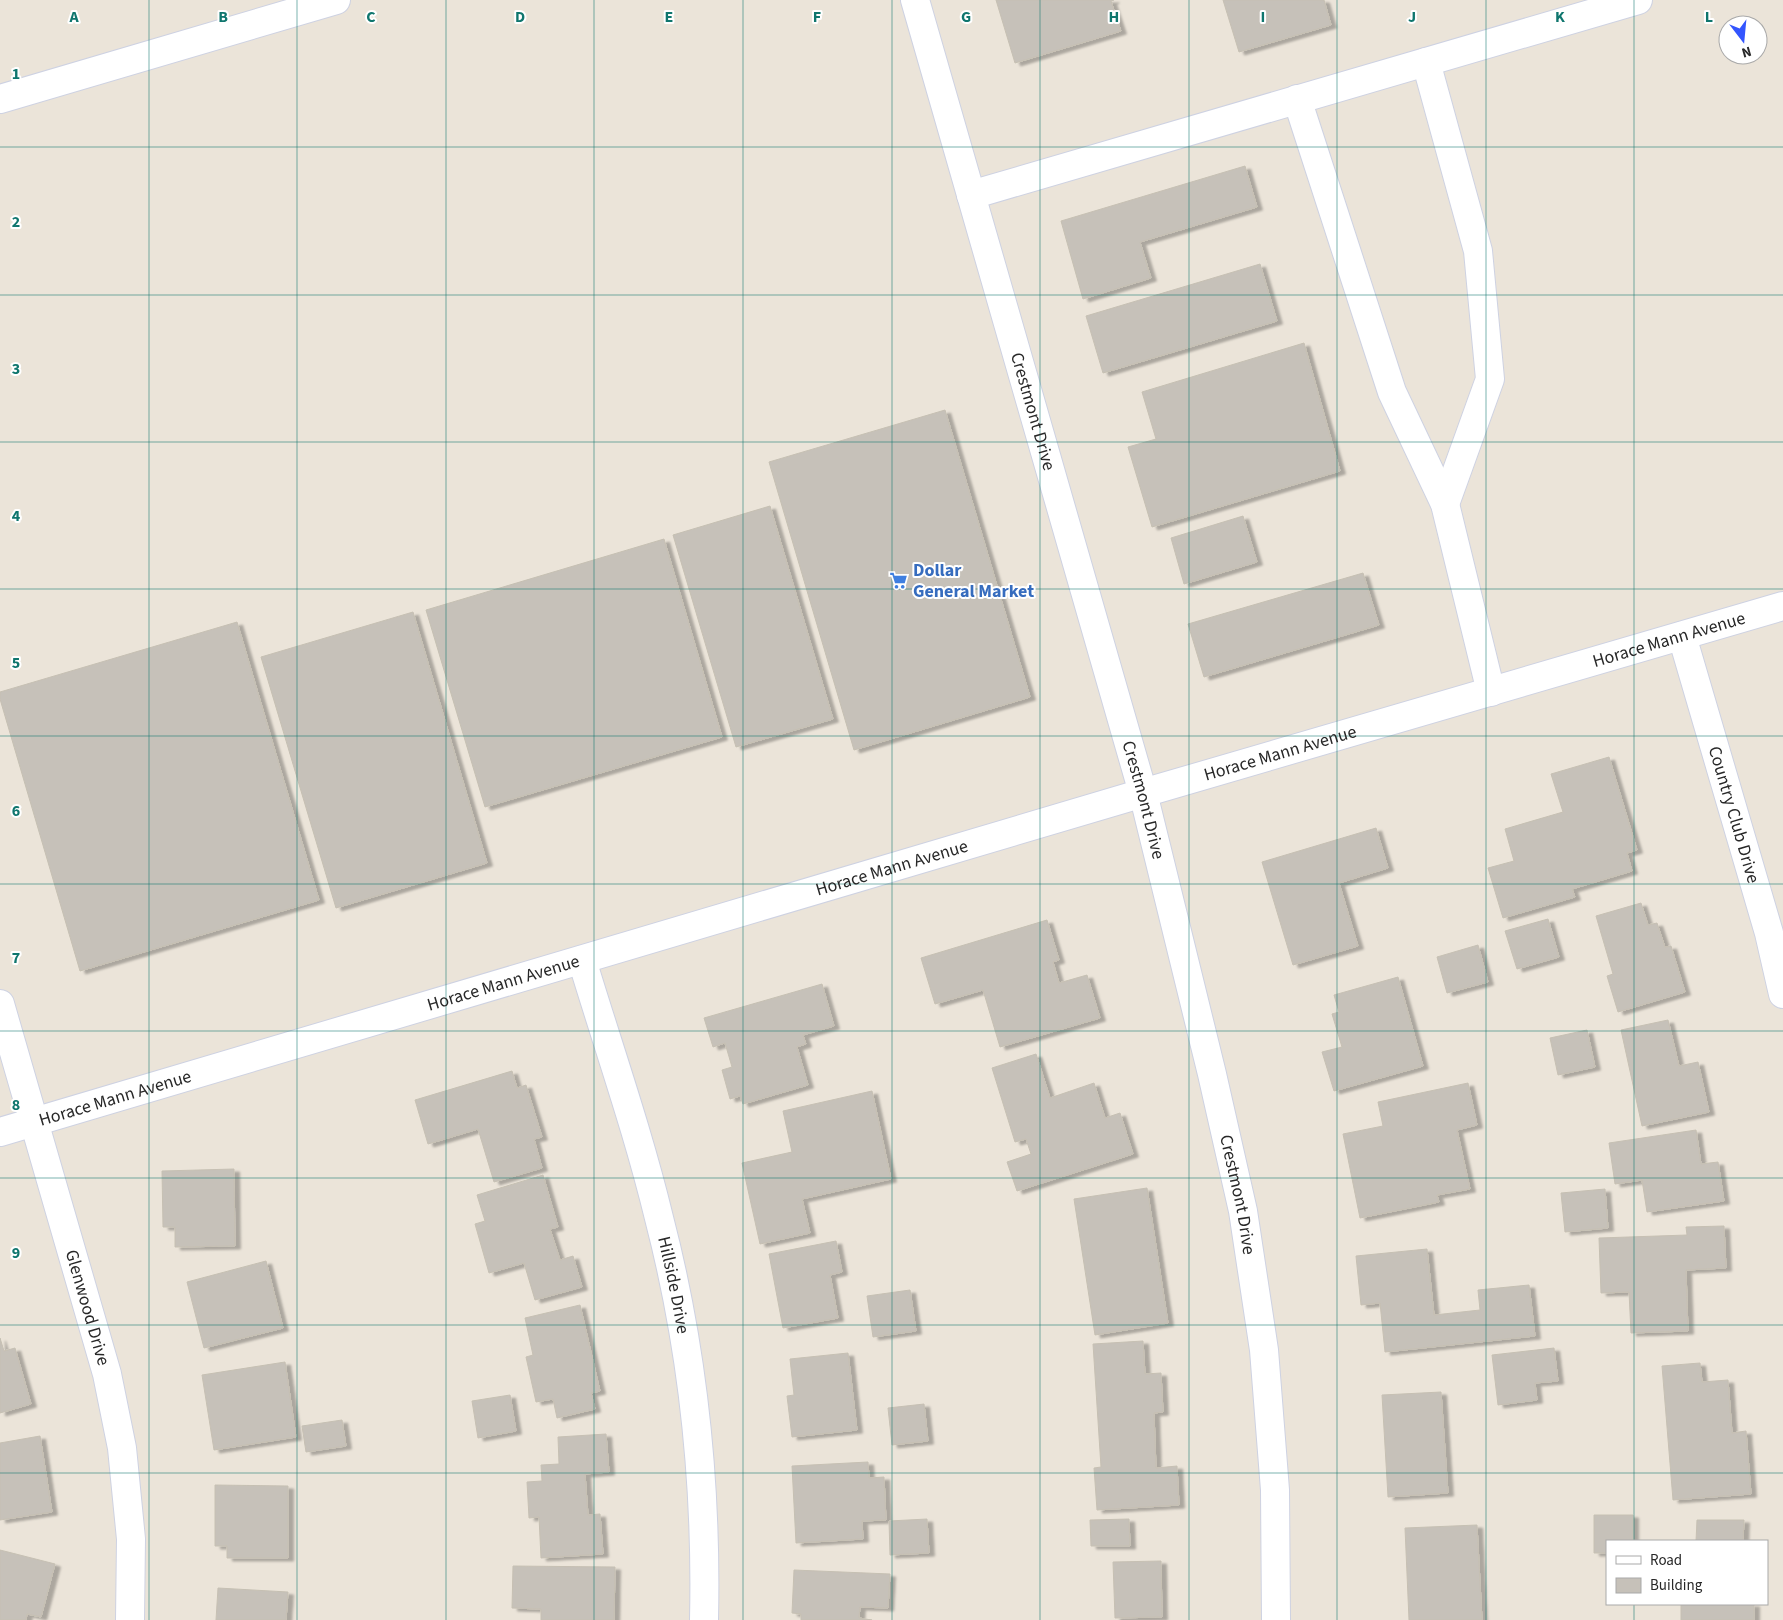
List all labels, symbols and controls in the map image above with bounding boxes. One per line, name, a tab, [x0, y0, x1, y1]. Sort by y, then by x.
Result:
text: A	[68, 6, 79, 28]
text: B	[218, 6, 228, 28]
text: C	[366, 6, 376, 28]
text: D	[515, 6, 525, 28]
text: E	[665, 6, 673, 28]
text: F	[813, 6, 821, 28]
text: G	[961, 6, 971, 28]
text: H	[1109, 6, 1119, 28]
text: I	[1261, 6, 1265, 28]
text: J	[1408, 6, 1416, 28]
text: K	[1555, 6, 1565, 28]
text: L	[1705, 6, 1713, 28]
north arrow	[1718, 15, 1768, 65]
text: N	[1739, 41, 1754, 62]
text: 1	[12, 63, 20, 85]
text: 2	[12, 211, 20, 233]
street label: Crestmont Drive	[1004, 349, 1062, 474]
text: 3	[12, 358, 20, 380]
text: 4	[12, 505, 21, 527]
place label: Dollar General Market	[913, 558, 1034, 604]
supermarket icon: Dollar General Market	[889, 570, 909, 590]
street label: Horace Mann Avenue	[1590, 606, 1748, 674]
text: 5	[12, 652, 20, 674]
street label: Horace Mann Avenue	[1201, 719, 1360, 788]
street label: Crestmont Drive	[1116, 738, 1171, 862]
street label: Country Club Drive	[1702, 743, 1766, 886]
text: 6	[12, 800, 20, 822]
street label: Horace Mann Avenue	[813, 834, 971, 902]
text: 7	[12, 947, 20, 969]
street label: Horace Mann Avenue	[424, 949, 583, 1018]
street label: Horace Mann Avenue	[36, 1064, 194, 1133]
text: 8	[12, 1094, 20, 1116]
street label: Crestmont Drive	[1213, 1132, 1261, 1257]
street label: Hillside Drive	[651, 1234, 696, 1336]
text: 9	[12, 1242, 20, 1264]
street label: Glenwood Drive	[59, 1247, 116, 1369]
legend	[1606, 1540, 1768, 1605]
text: Road	[1650, 1550, 1682, 1571]
text: Building	[1650, 1575, 1703, 1596]

